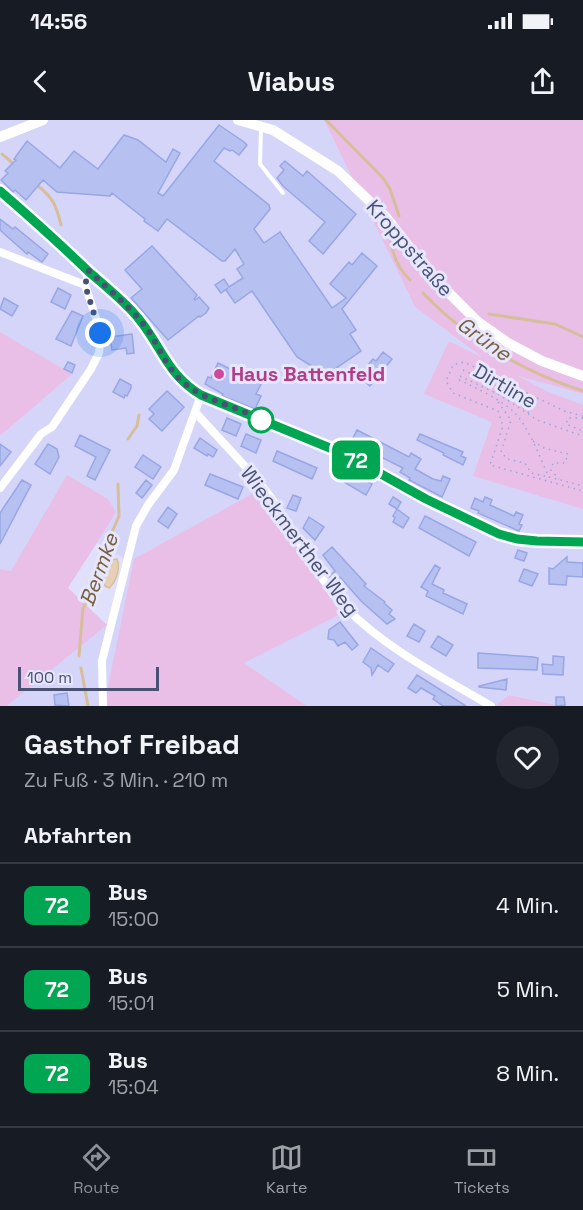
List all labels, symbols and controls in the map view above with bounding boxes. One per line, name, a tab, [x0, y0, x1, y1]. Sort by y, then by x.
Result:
text: 14:56	[30, 7, 87, 35]
text: Viabus	[248, 64, 335, 99]
icon: back	[24, 65, 57, 98]
icon: share	[526, 65, 559, 98]
street label: Kroppstraße	[361, 194, 459, 302]
water label: Grüne	[452, 310, 518, 368]
your location	[85, 318, 115, 348]
street label: Dirtline	[469, 358, 541, 414]
place label: Haus Battenfeld	[231, 361, 385, 387]
marker: Haus Battenfeld	[212, 367, 226, 381]
unlabelled marker	[248, 407, 274, 433]
line badge: 72	[329, 440, 383, 480]
text: 72	[344, 447, 368, 474]
street label: Wieckmerther Weg	[235, 461, 365, 621]
water label: Bermke	[73, 528, 125, 610]
scale bar	[18, 664, 159, 692]
text: 100 m	[27, 667, 72, 688]
text: Gasthof Freibad	[24, 726, 240, 762]
button: heart	[496, 726, 559, 789]
text: Zu Fuß · 3 Min. · 210 m	[24, 767, 228, 793]
text: Abfahrten	[24, 821, 132, 849]
text: Bus	[108, 878, 148, 906]
text: 4 Min.	[496, 891, 559, 919]
text: 72	[45, 892, 69, 919]
text: 15:00	[108, 906, 159, 932]
text: Bus	[108, 962, 148, 990]
text: 5 Min.	[497, 975, 559, 1003]
text: 72	[45, 976, 69, 1003]
text: 15:01	[108, 990, 155, 1016]
text: Bus	[108, 1046, 148, 1074]
text: 8 Min.	[496, 1059, 559, 1087]
text: 72	[45, 1060, 69, 1087]
text: 15:04	[108, 1074, 159, 1100]
tab: Route	[73, 1141, 120, 1198]
tab: Karte	[266, 1141, 307, 1198]
tab: Tickets	[454, 1141, 510, 1198]

